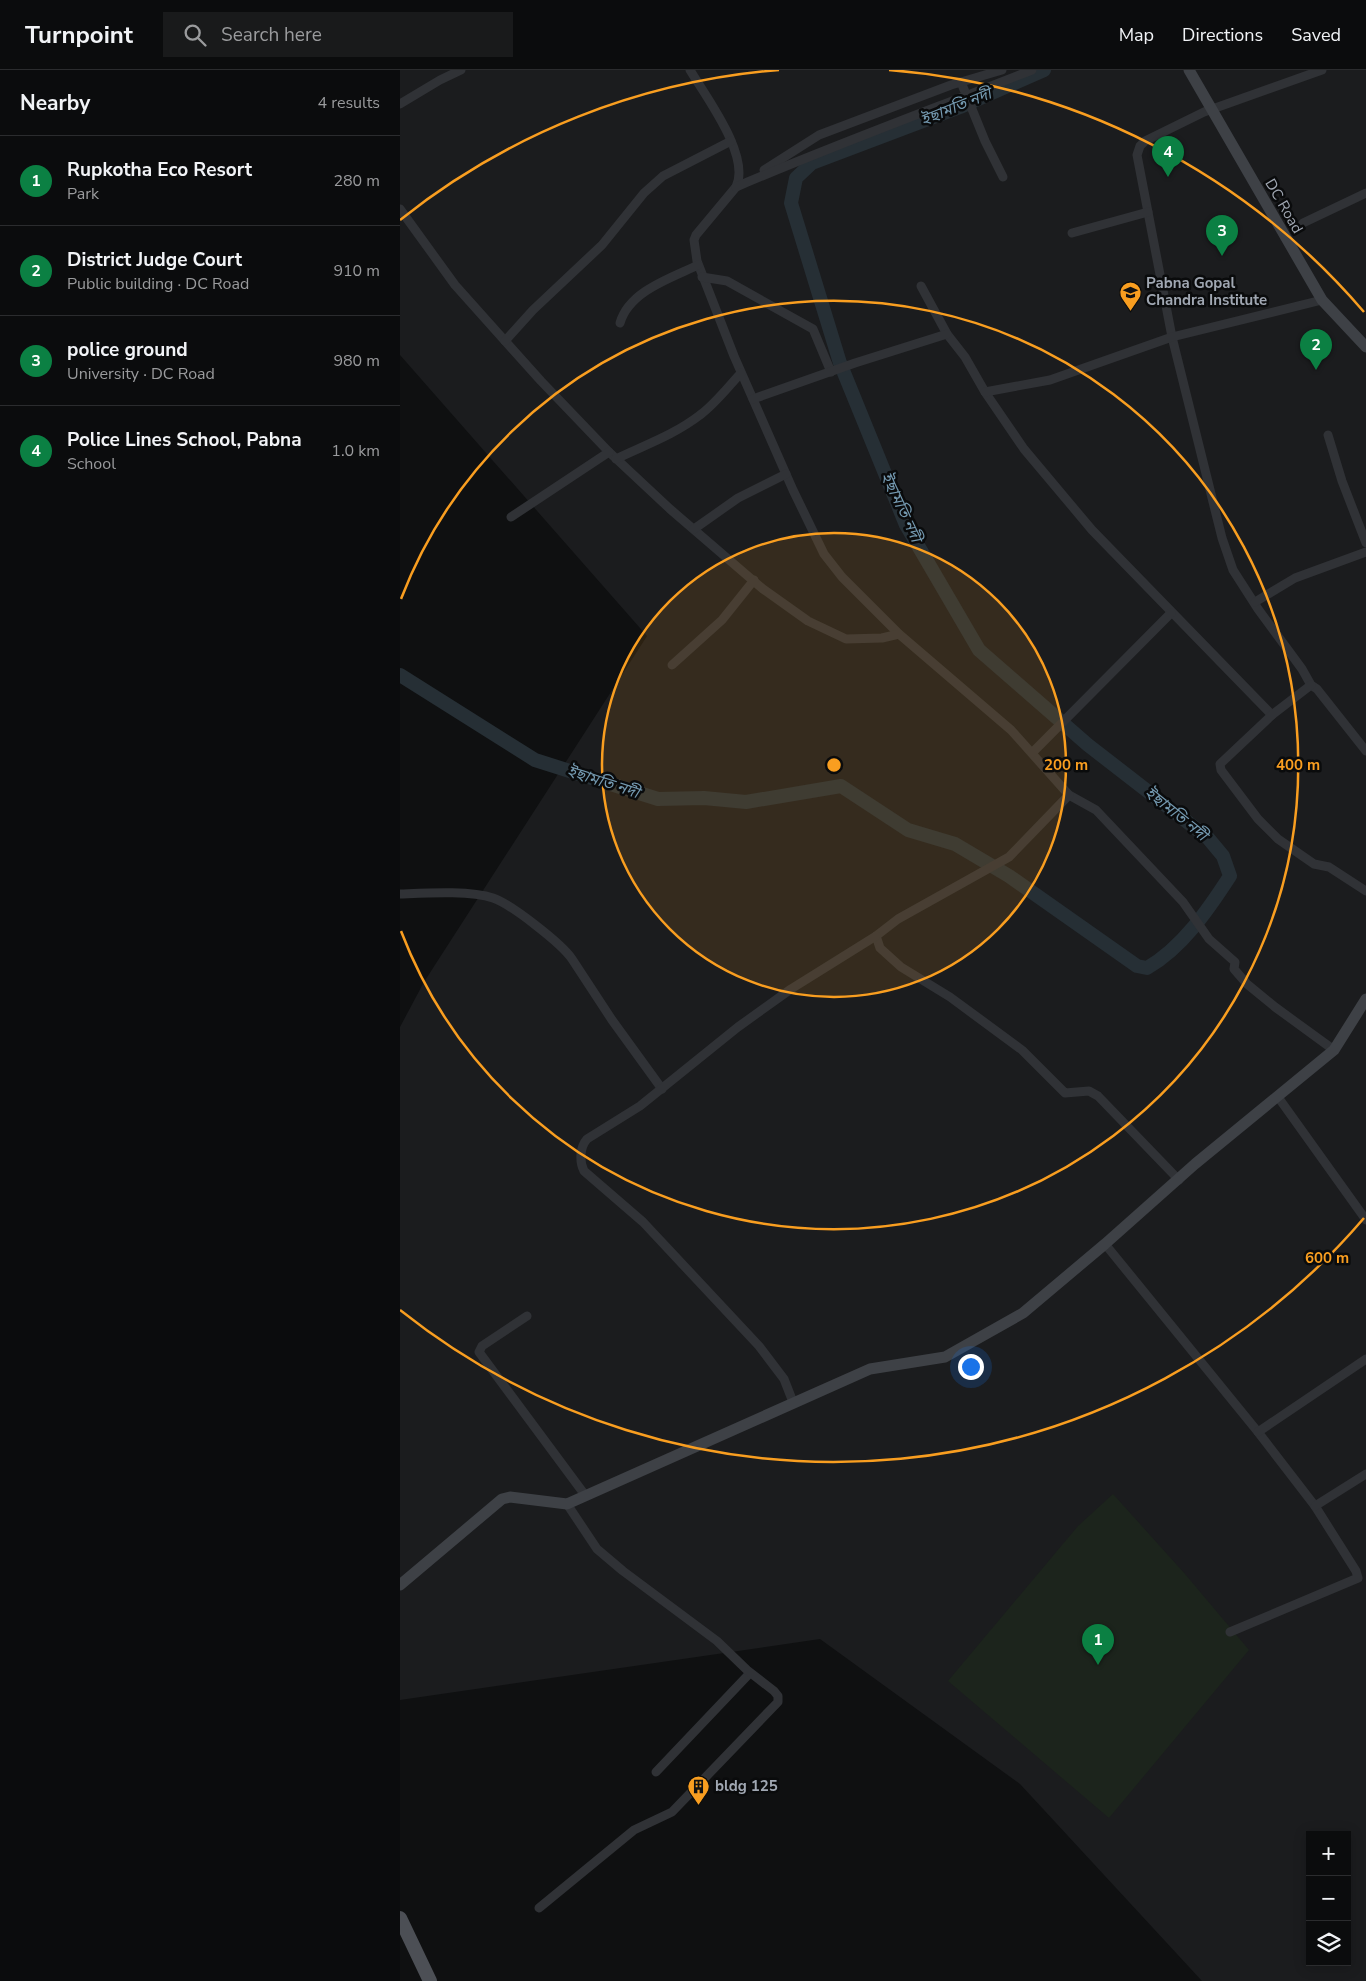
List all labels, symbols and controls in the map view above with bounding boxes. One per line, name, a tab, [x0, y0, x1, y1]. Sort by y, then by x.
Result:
search box	[163, 12, 513, 57]
text: Turnpoint	[25, 19, 133, 51]
icon: search	[181, 21, 209, 49]
text: Search here	[221, 22, 322, 48]
text: Map	[1119, 23, 1154, 47]
text: Directions	[1182, 23, 1263, 47]
text: Saved	[1291, 23, 1341, 47]
water label: ইছামতি নদী	[917, 82, 997, 131]
text: Nearby	[20, 89, 90, 117]
text: 4 results	[318, 92, 380, 114]
pin: 4	[1152, 136, 1184, 177]
text: Rupkotha Eco Resort	[67, 157, 252, 183]
text: 1	[31, 170, 41, 192]
text: 280 m	[333, 170, 380, 192]
street label: DC Road	[1260, 175, 1308, 237]
text: Park	[67, 183, 99, 205]
pin: 3	[1206, 215, 1238, 256]
text: District Judge Court	[67, 247, 242, 273]
text: 2	[31, 260, 41, 282]
text: 910 m	[333, 260, 380, 282]
text: Public building · DC Road	[67, 273, 249, 295]
place label: Pabna Gopal Chandra Institute	[1146, 273, 1267, 310]
school or university icon: Pabna Gopal Chandra Institute	[1118, 280, 1142, 311]
pin: 2	[1300, 329, 1332, 370]
text: police ground	[67, 337, 188, 363]
text: 3	[31, 350, 41, 372]
text: 980 m	[333, 350, 380, 372]
text: University · DC Road	[67, 363, 215, 385]
text: Police Lines School, Pabna	[67, 427, 302, 453]
text: 4	[31, 440, 41, 462]
text: 1.0 km	[331, 440, 380, 462]
text: School	[67, 453, 116, 475]
water label: ইছামতি নদী	[875, 468, 928, 548]
text: 200 m	[1044, 755, 1088, 775]
text: 400 m	[1276, 755, 1320, 775]
centre of rings	[825, 756, 843, 774]
water label: ইছামতি নদী	[564, 760, 645, 805]
water label: ইছামতি নদী	[1140, 782, 1214, 848]
text: 600 m	[1305, 1248, 1349, 1268]
your location	[958, 1354, 984, 1380]
pin: 1	[1082, 1624, 1114, 1665]
building icon: bldg 125	[687, 1774, 711, 1805]
place label: bldg 125	[715, 1776, 778, 1796]
map controls	[1306, 1831, 1351, 1966]
button: +	[1306, 1831, 1351, 1876]
button: −	[1306, 1876, 1351, 1921]
button: layers	[1306, 1921, 1351, 1966]

